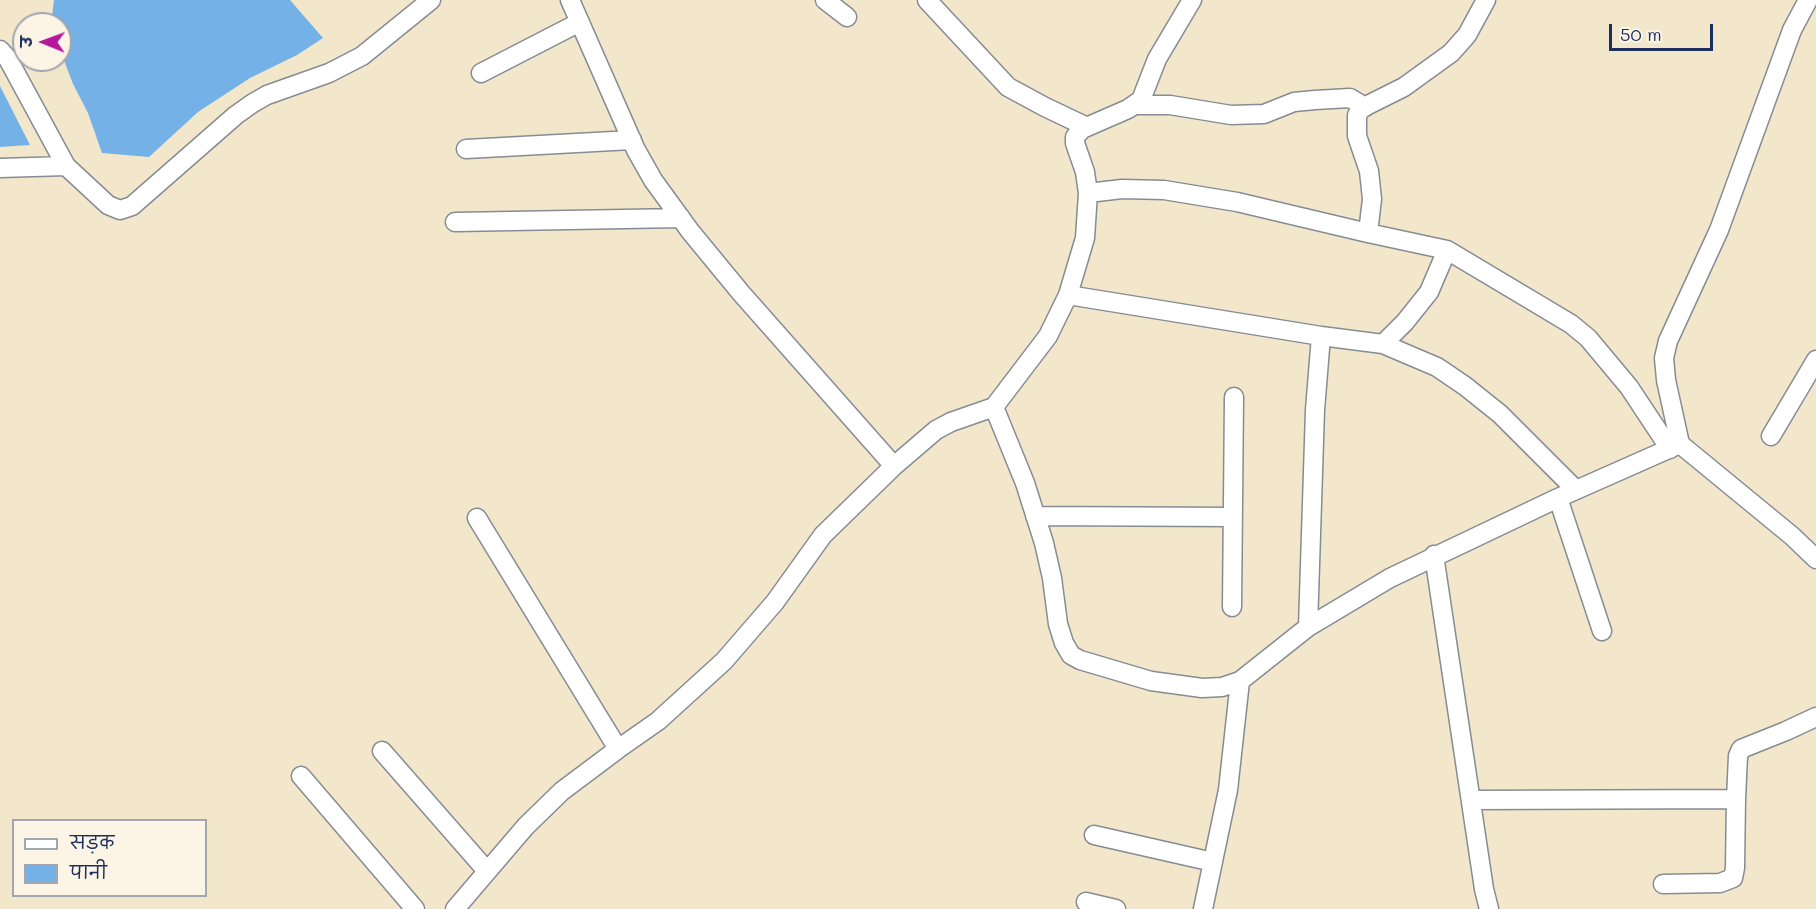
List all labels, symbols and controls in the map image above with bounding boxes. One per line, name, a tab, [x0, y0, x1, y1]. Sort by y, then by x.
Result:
north arrow	[12, 12, 72, 72]
scale bar	[1612, 12, 1716, 50]
text: 50 m	[1620, 22, 1662, 46]
text: उ	[15, 36, 36, 47]
legend	[12, 819, 207, 897]
text: सड़क	[70, 830, 114, 854]
text: पानी	[70, 860, 107, 884]

